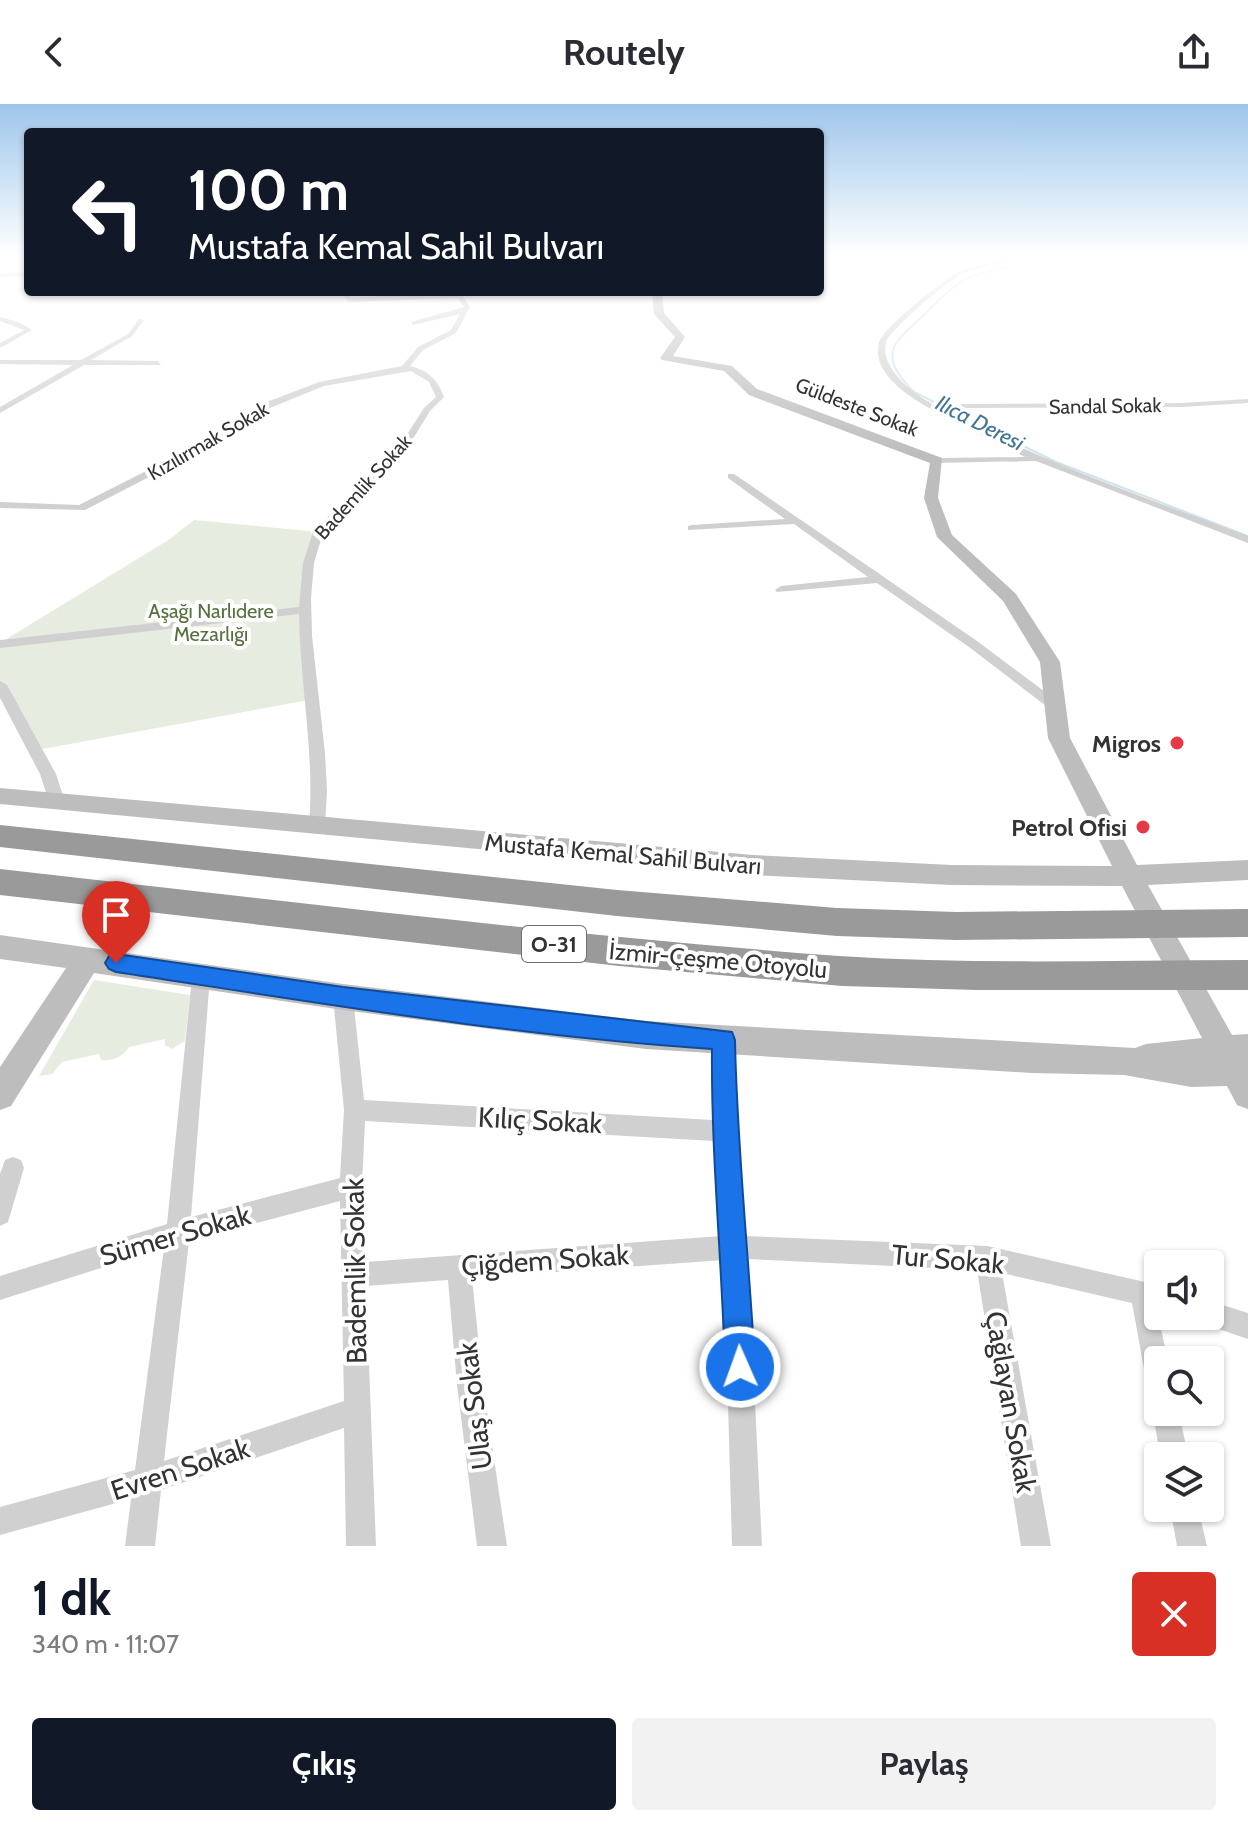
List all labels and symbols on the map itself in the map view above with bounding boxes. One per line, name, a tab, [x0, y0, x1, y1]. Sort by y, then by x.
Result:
street label: Güldeste Sokak	[792, 373, 922, 441]
water label: Ilıca Deresi	[931, 389, 1029, 457]
street label: Sandal Sokak	[1049, 393, 1161, 419]
street label: Kızılırmak Sokak	[143, 397, 273, 485]
street label: Bademlik Sokak	[310, 430, 416, 544]
park label: Aşağı Narlıdere Mezarlığı	[148, 599, 274, 646]
place label: Migros	[1092, 729, 1161, 758]
marker: Migros	[1168, 734, 1186, 752]
place label: Petrol Ofisi	[1011, 813, 1127, 842]
marker: Petrol Ofisi	[1134, 818, 1152, 836]
street label: Mustafa Kemal Sahil Bulvarı	[484, 827, 762, 881]
pin	[82, 881, 150, 963]
road number: O-31	[522, 926, 586, 962]
street label: İzmir-Çeşme Otoyolu	[608, 936, 828, 984]
street label: Kılıç Sokak	[477, 1100, 603, 1140]
street label: Bademlik Sokak	[336, 1177, 374, 1364]
street label: Sümer Sokak	[96, 1197, 255, 1273]
street label: Çiğdem Sokak	[460, 1237, 630, 1283]
street label: Tur Sokak	[891, 1237, 1006, 1281]
street label: Çağlayan Sokak	[978, 1309, 1044, 1496]
position arrow	[698, 1325, 782, 1409]
street label: Ulaş Sokak	[449, 1340, 499, 1472]
street label: Evren Sokak	[106, 1430, 254, 1507]

